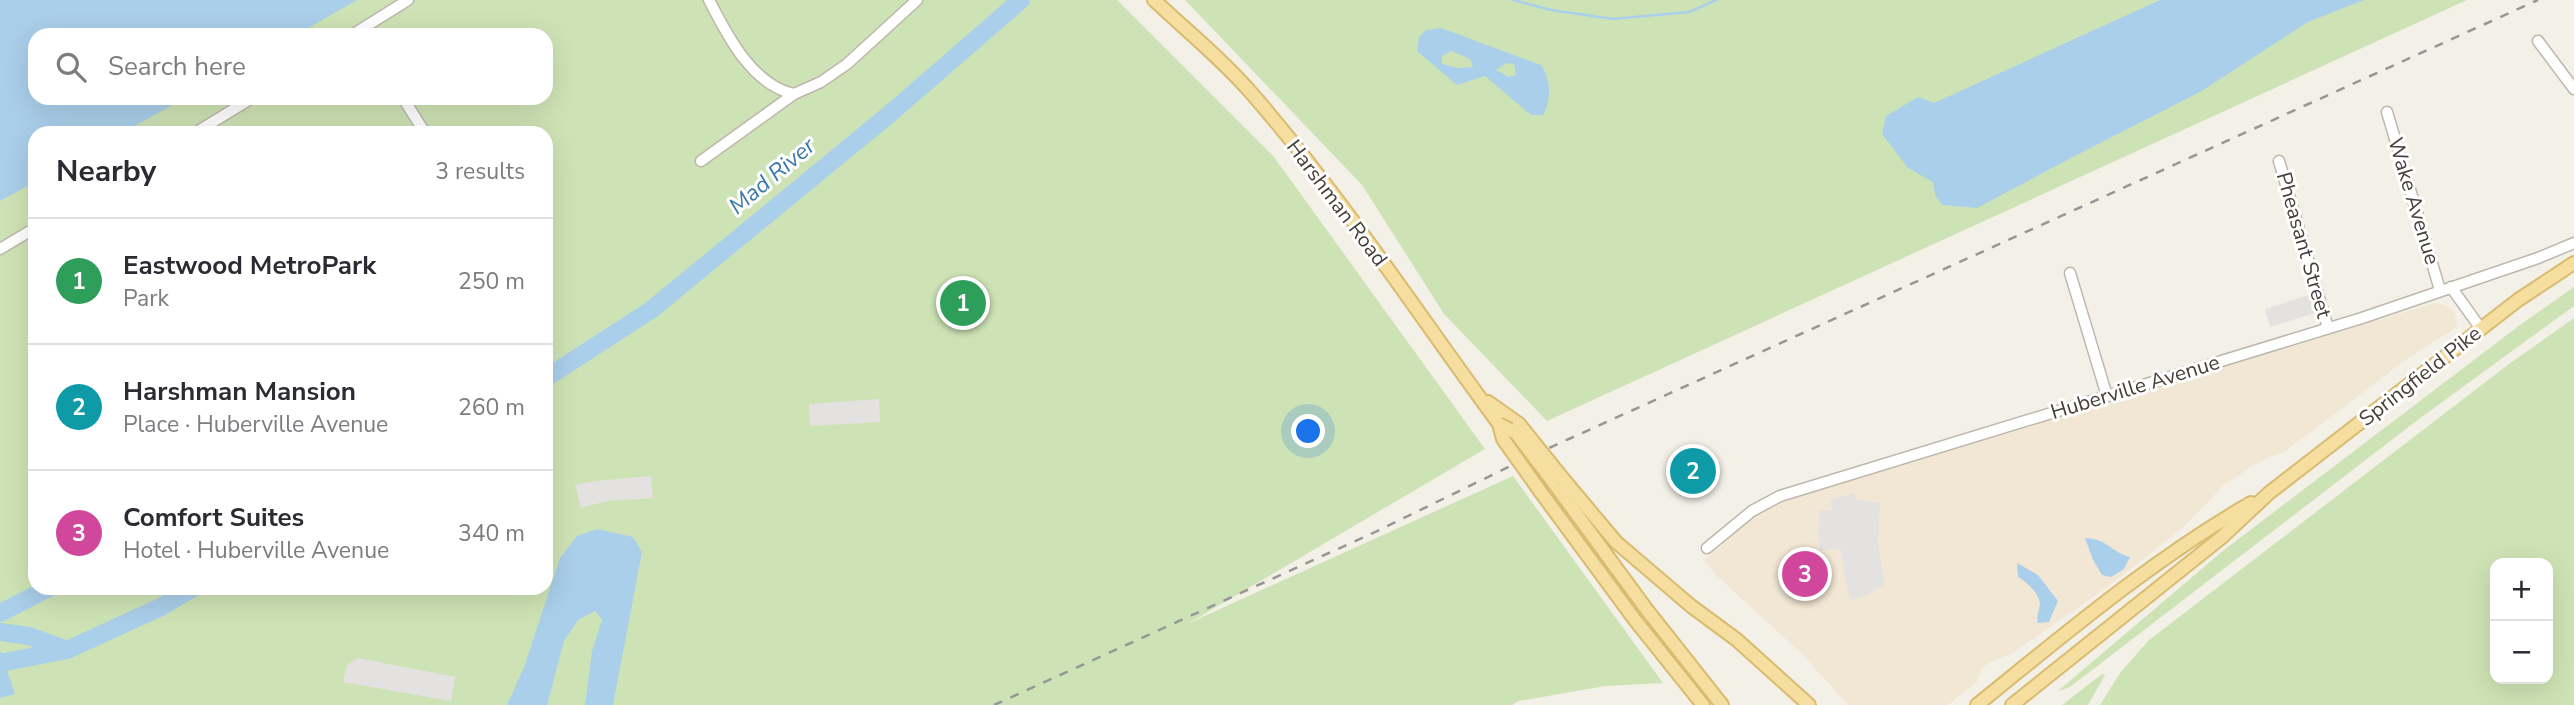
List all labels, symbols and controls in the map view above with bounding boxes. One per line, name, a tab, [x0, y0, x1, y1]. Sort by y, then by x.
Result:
search box	[28, 28, 553, 105]
icon: search	[52, 48, 90, 86]
text: Search here	[108, 49, 246, 84]
water label: Mad River	[722, 130, 822, 221]
street label: Harshman Road	[1280, 134, 1394, 272]
street label: Wake Avenue	[2381, 134, 2447, 268]
text: Nearby	[56, 151, 156, 192]
text: 3 results	[435, 156, 525, 187]
street label: Pheasant Street	[2270, 169, 2338, 322]
text: Eastwood MetroPark	[123, 248, 376, 283]
text: 1	[72, 266, 86, 297]
text: 250 m	[458, 266, 525, 297]
pin: 1	[940, 277, 986, 329]
text: Park	[123, 283, 169, 314]
street label: Springfield Pike	[2353, 319, 2487, 433]
street label: Huberville Avenue	[2047, 348, 2223, 426]
text: Harshman Mansion	[123, 374, 356, 409]
text: 2	[72, 392, 86, 423]
text: 260 m	[458, 392, 525, 423]
text: Place · Huberville Avenue	[123, 409, 388, 440]
your location	[1291, 414, 1325, 448]
pin: 2	[1670, 445, 1716, 497]
text: Comfort Suites	[123, 500, 304, 535]
text: 3	[72, 518, 86, 549]
text: 340 m	[458, 518, 525, 549]
text: Hotel · Huberville Avenue	[123, 535, 389, 566]
pin: 3	[1782, 548, 1828, 600]
map controls	[2490, 558, 2553, 684]
button: +	[2490, 558, 2553, 621]
button: −	[2490, 621, 2553, 684]

